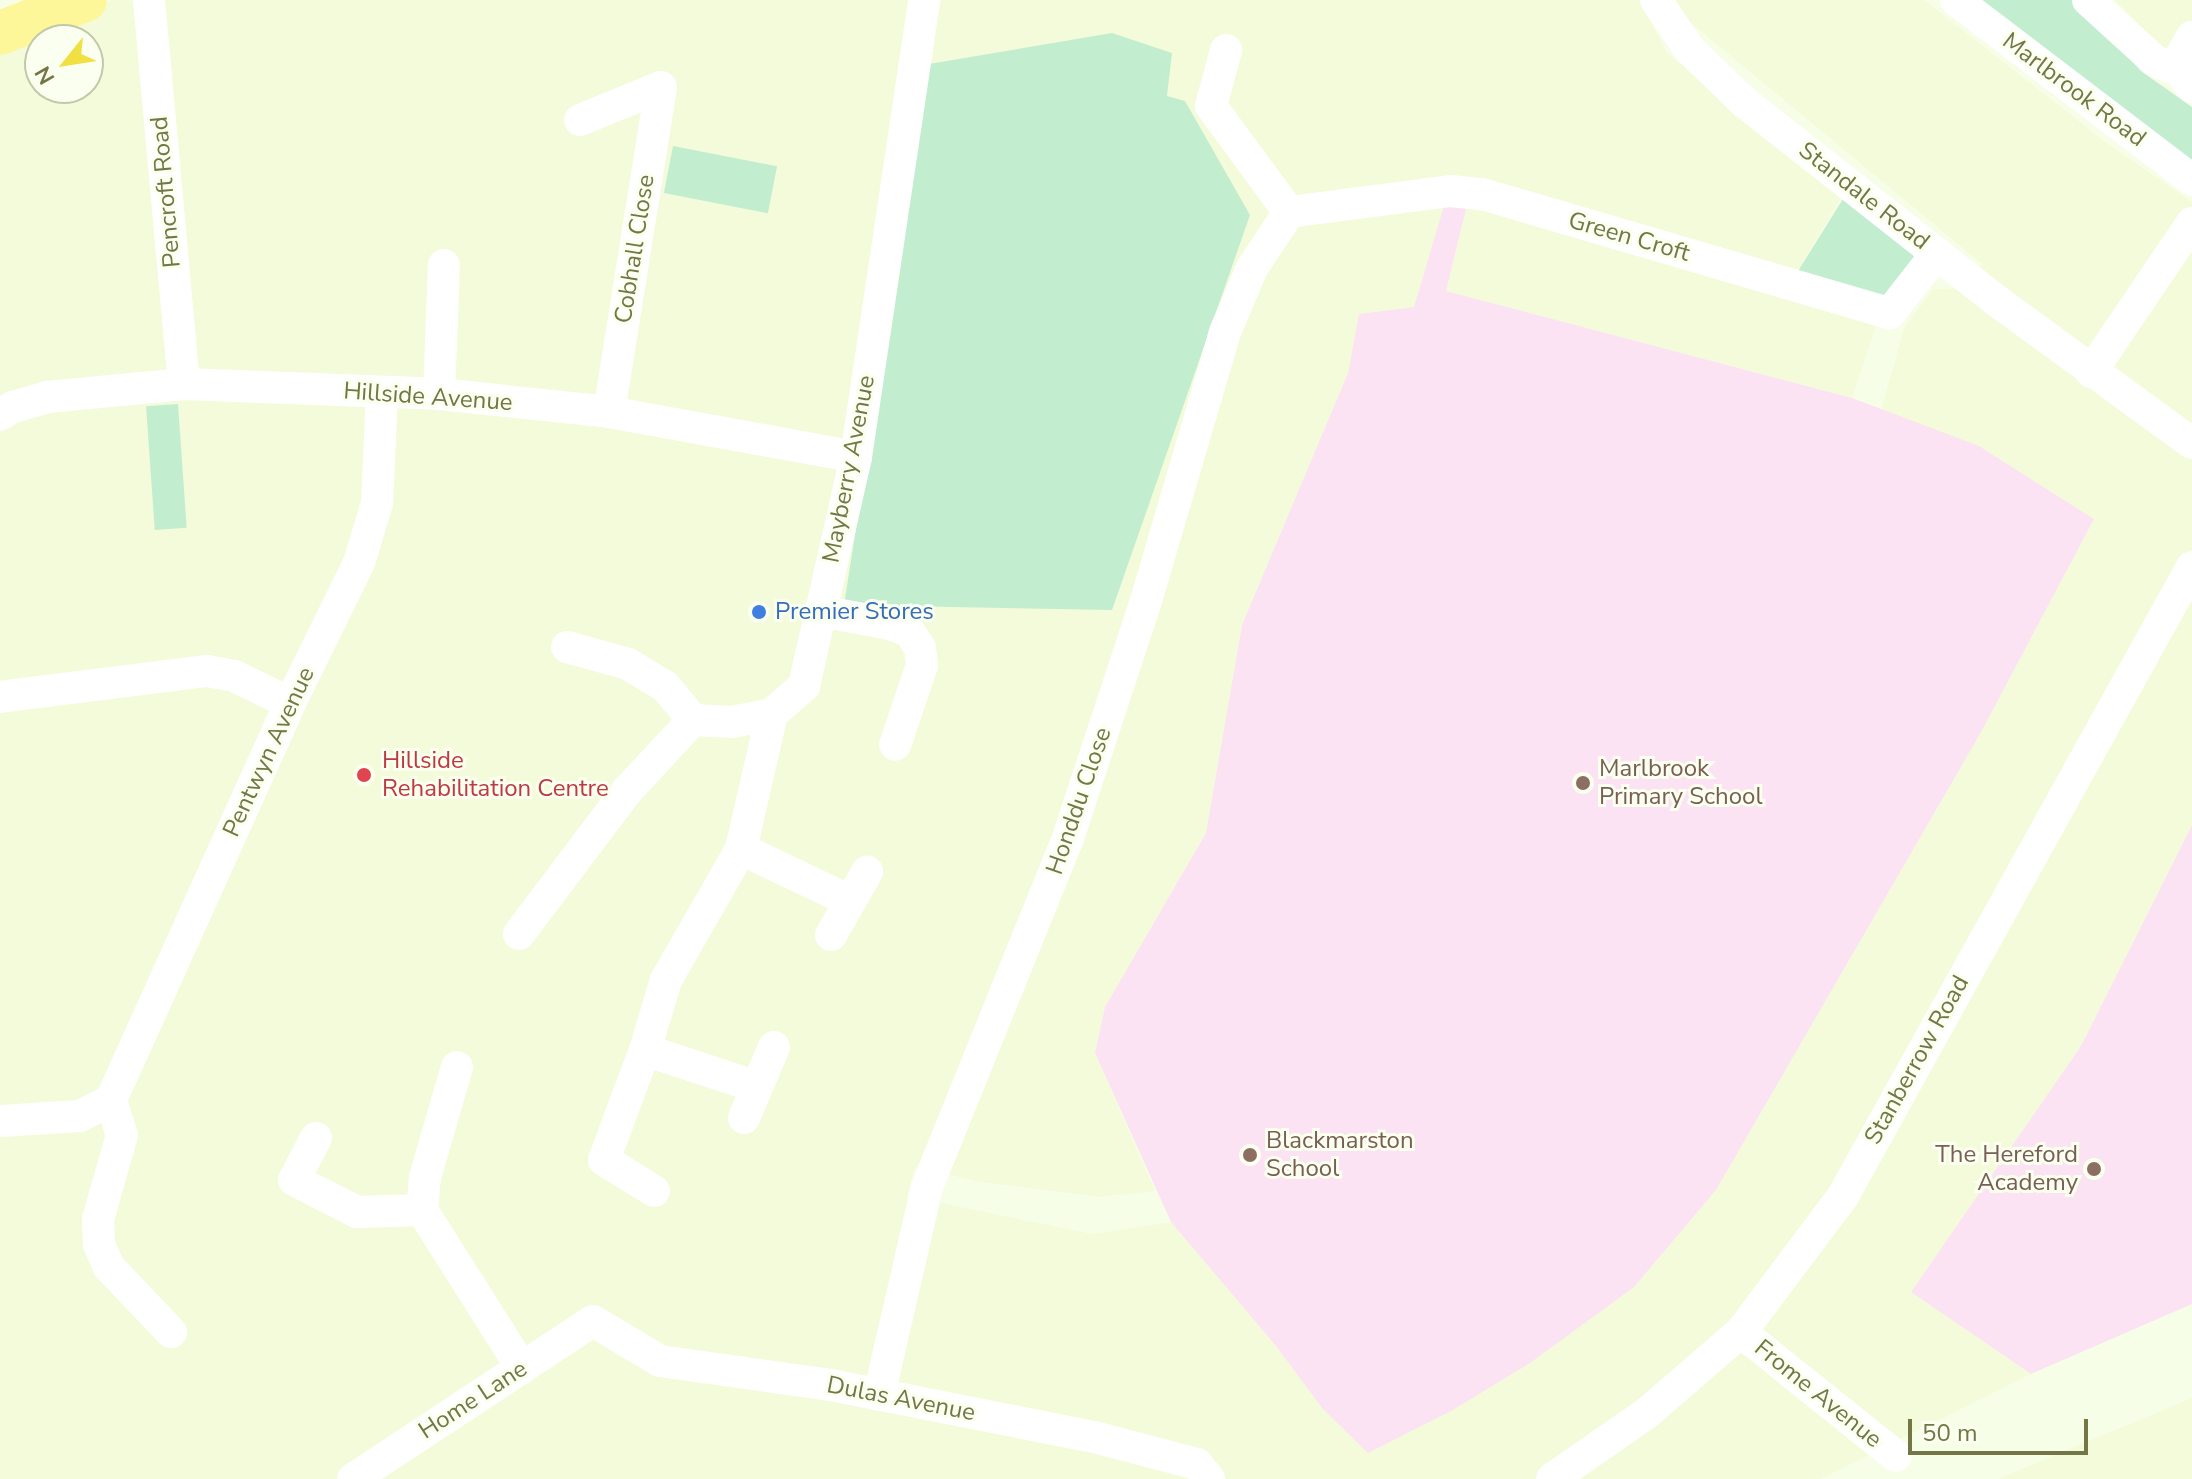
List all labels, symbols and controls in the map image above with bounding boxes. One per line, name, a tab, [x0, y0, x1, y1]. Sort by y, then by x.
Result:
north arrow	[24, 24, 104, 104]
street label: Marlbrook Road	[1997, 27, 2151, 153]
text: N	[28, 60, 62, 90]
street label: Pencroft Road	[145, 115, 187, 269]
street label: Standale Road	[1793, 136, 1935, 256]
street label: Cobhall Close	[609, 173, 661, 325]
street label: Green Croft	[1565, 206, 1693, 268]
street label: Mayberry Avenue	[817, 373, 881, 565]
street label: Hillside Avenue	[342, 377, 514, 417]
place label: Premier Stores	[775, 598, 934, 626]
marker: Premier Stores	[750, 603, 768, 621]
street label: Pentwyn Avenue	[217, 663, 321, 841]
street label: Honddu Close	[1040, 724, 1118, 878]
place label: Hillside Rehabilitation Centre	[382, 747, 609, 803]
place label: Marlbrook Primary School	[1599, 755, 1762, 811]
marker: Hillside Rehabilitation Centre	[353, 764, 375, 786]
marker: Marlbrook Primary School	[1574, 774, 1592, 792]
street label: Stanberrow Road	[1859, 971, 1975, 1149]
place label: Blackmarston School	[1266, 1127, 1414, 1183]
place label: The Hereford Academy	[1935, 1141, 2078, 1197]
marker: Blackmarston School	[1241, 1146, 1259, 1164]
marker: The Hereford Academy	[2085, 1160, 2103, 1178]
street label: Frome Avenue	[1748, 1334, 1888, 1454]
street label: Home Lane	[413, 1354, 533, 1446]
street label: Dulas Avenue	[824, 1371, 978, 1427]
scale bar	[1912, 1403, 2092, 1453]
text: 50 m	[1922, 1417, 1978, 1449]

